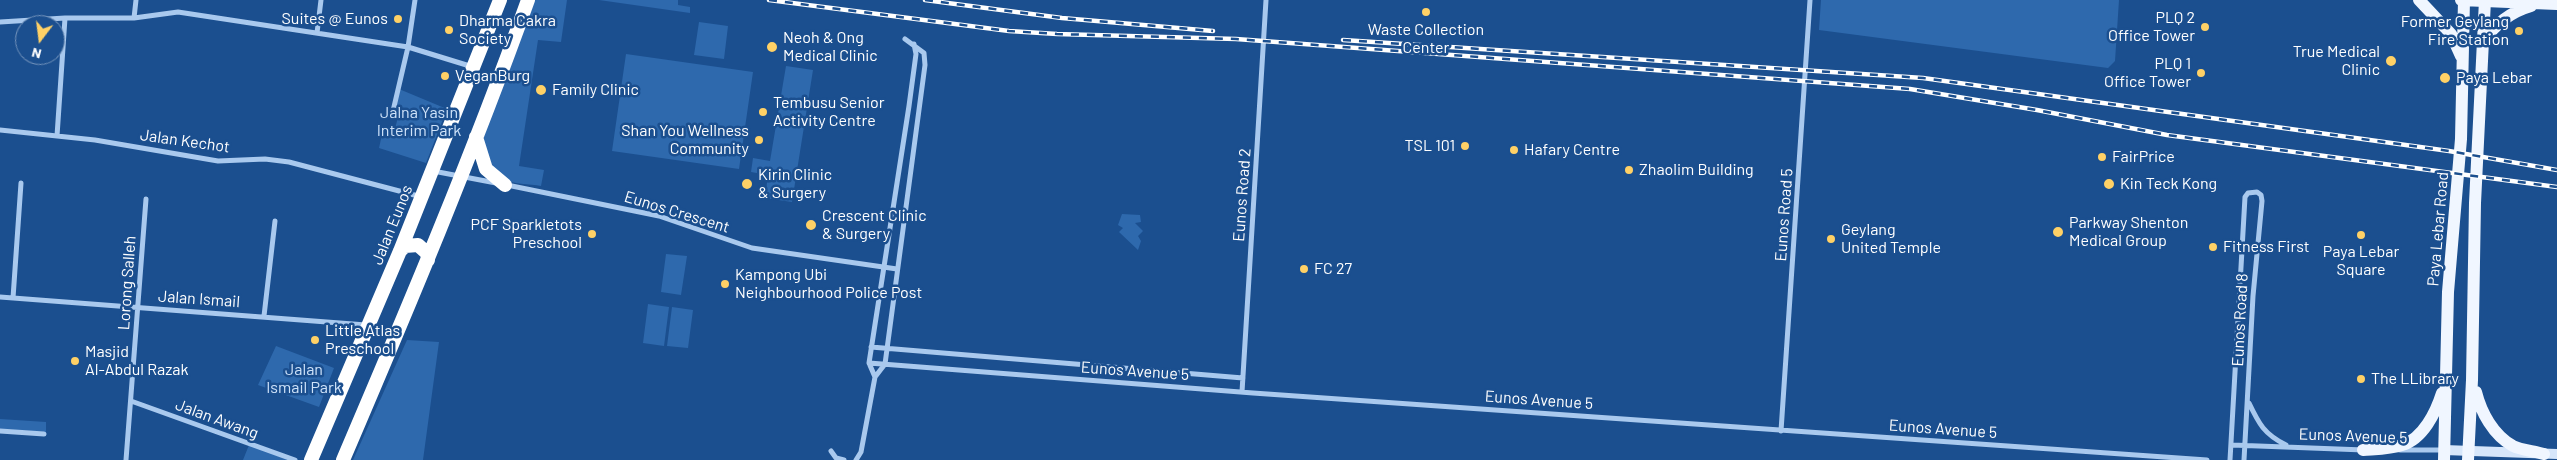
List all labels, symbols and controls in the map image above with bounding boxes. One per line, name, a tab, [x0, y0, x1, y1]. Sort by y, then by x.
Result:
marker: Waste Collection Center	[1420, 6, 1432, 18]
place label: PLQ 2 Office Tower	[2108, 8, 2195, 46]
place label: Suites @ Eunos	[282, 9, 388, 29]
place label: Dharma Cakra Society	[459, 11, 556, 49]
place label: Former Geylang Fire Station	[2401, 12, 2509, 50]
marker: Suites @ Eunos	[392, 13, 404, 25]
north arrow	[15, 15, 65, 65]
place label: Waste Collection Center	[1368, 20, 1484, 58]
marker: PLQ 2 Office Tower	[2199, 21, 2211, 33]
marker: Dharma Cakra Society	[443, 24, 455, 36]
marker: Former Geylang Fire Station	[2513, 25, 2525, 37]
place label: Neoh & Ong Medical Clinic	[783, 28, 878, 66]
marker: Neoh & Ong Medical Clinic	[765, 40, 779, 54]
place label: True Medical Clinic	[2293, 42, 2380, 80]
text: N	[30, 45, 43, 63]
place label: PLQ 1 Office Tower	[2104, 54, 2191, 92]
marker: True Medical Clinic	[2384, 54, 2398, 68]
place label: VeganBurg	[455, 66, 530, 86]
marker: PLQ 1 Office Tower	[2195, 67, 2207, 79]
place label: Paya Lebar	[2456, 68, 2532, 88]
marker: VeganBurg	[439, 70, 451, 82]
marker: Paya Lebar	[2438, 71, 2452, 85]
place label: Family Clinic	[552, 80, 639, 100]
marker: Family Clinic	[534, 83, 548, 97]
place label: Tembusu Senior Activity Centre	[773, 93, 885, 131]
park label: Jalna Yasin Interim Park	[377, 103, 461, 141]
marker: Tembusu Senior Activity Centre	[757, 106, 769, 118]
place label: Shan You Wellness Community	[621, 121, 749, 159]
street label: Jalan Kechot	[139, 125, 231, 157]
marker: Shan You Wellness Community	[753, 134, 765, 146]
place label: TSL 101	[1405, 136, 1455, 156]
marker: TSL 101	[1459, 140, 1471, 152]
place label: Hafary Centre	[1524, 140, 1620, 160]
marker: Hafary Centre	[1508, 144, 1520, 156]
place label: FairPrice	[2112, 147, 2175, 167]
street label: Eunos Road 2	[1229, 148, 1255, 242]
marker: FairPrice	[2096, 151, 2108, 163]
place label: Zhaolim Building	[1639, 160, 1754, 180]
marker: Zhaolim Building	[1623, 164, 1635, 176]
place label: Kirin Clinic & Surgery	[758, 165, 832, 203]
street label: Eunos Road 5	[1771, 168, 1797, 262]
street label: Paya Lebar Road	[2423, 171, 2453, 287]
place label: Kin Teck Kong	[2120, 174, 2217, 194]
marker: Kirin Clinic & Surgery	[740, 177, 754, 191]
marker: Kin Teck Kong	[2102, 177, 2116, 191]
street label: Jalan Eunos	[367, 182, 417, 268]
street label: Eunos Crescent	[622, 187, 732, 237]
place label: Crescent Clinic & Surgery	[822, 206, 926, 244]
place label: Parkway Shenton Medical Group	[2069, 213, 2188, 251]
place label: PCF Sparkletots Preschool	[471, 215, 582, 253]
marker: Crescent Clinic & Surgery	[804, 218, 818, 232]
place label: Geylang United Temple	[1841, 220, 1941, 258]
marker: Parkway Shenton Medical Group	[2051, 225, 2065, 239]
marker: PCF Sparkletots Preschool	[586, 228, 598, 240]
marker: Paya Lebar Square	[2355, 229, 2367, 241]
marker: Geylang United Temple	[1825, 233, 1837, 245]
street label: Lorong Salleh	[114, 235, 140, 331]
place label: Fitness First	[2223, 237, 2310, 257]
marker: Fitness First	[2207, 241, 2219, 253]
place label: Paya Lebar Square	[2323, 242, 2399, 280]
place label: FC 27	[1314, 259, 1352, 279]
marker: FC 27	[1298, 263, 1310, 275]
place label: Kampong Ubi Neighbourhood Police Post	[735, 265, 922, 303]
street label: Eunos Road 8	[2228, 273, 2252, 367]
marker: Kampong Ubi Neighbourhood Police Post	[719, 278, 731, 290]
street label: Jalan Ismail	[157, 287, 241, 311]
place label: Little Atlas Preschool	[325, 321, 400, 359]
marker: Little Atlas Preschool	[309, 334, 321, 346]
place label: Masjid Al-Abdul Razak	[85, 342, 189, 380]
marker: Masjid Al-Abdul Razak	[69, 355, 81, 367]
street label: Eunos Avenue 5	[1080, 358, 1190, 384]
park label: Jalan Ismail Park	[266, 360, 342, 398]
place label: The LLibrary	[2371, 369, 2459, 389]
marker: The LLibrary	[2355, 373, 2367, 385]
street label: Eunos Avenue 5	[1484, 387, 1594, 413]
street label: Jalan Awang	[173, 395, 261, 443]
street label: Eunos Avenue 5	[1888, 416, 1998, 442]
street label: Eunos Avenue 5	[2298, 425, 2408, 447]

